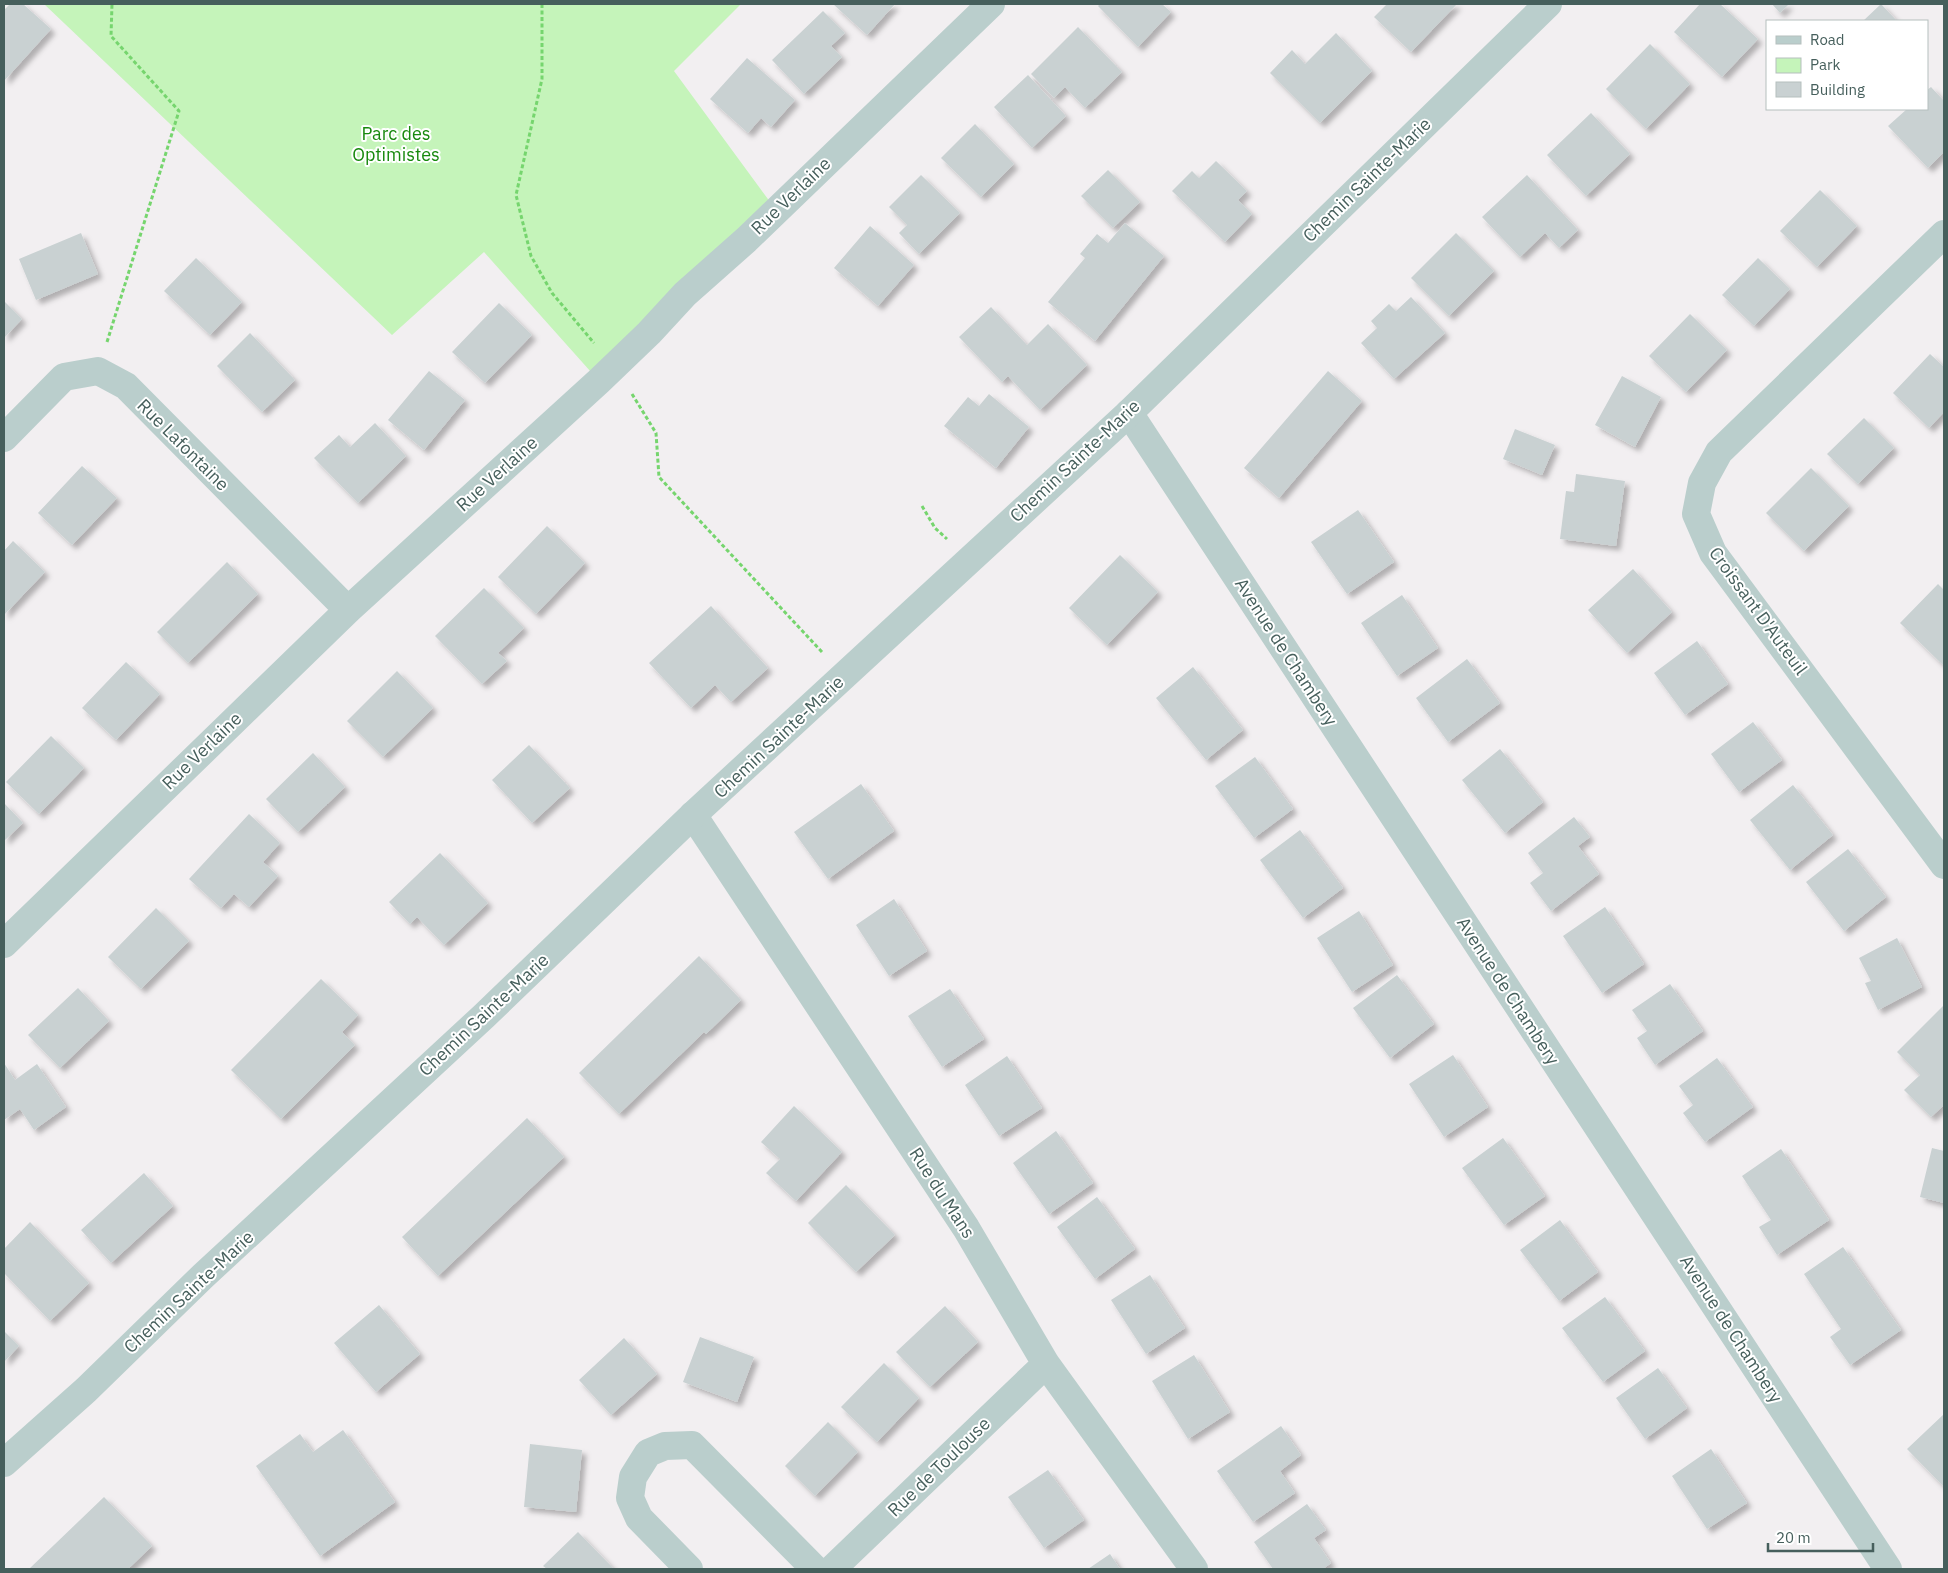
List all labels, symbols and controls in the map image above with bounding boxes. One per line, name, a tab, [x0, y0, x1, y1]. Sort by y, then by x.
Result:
legend	[1766, 20, 1928, 110]
text: Road	[1810, 30, 1845, 49]
text: Park	[1810, 55, 1840, 74]
text: Building	[1810, 80, 1865, 99]
street label: Chemin Sainte-Marie	[1298, 112, 1436, 247]
park label: Parc des Optimistes	[352, 122, 440, 166]
street label: Rue Verlaine	[746, 152, 835, 239]
street label: Rue Lafontaine	[132, 394, 234, 496]
street label: Chemin Sainte-Marie	[1005, 394, 1145, 527]
street label: Rue Verlaine	[451, 431, 542, 516]
street label: Croissant D'Auteuil	[1704, 542, 1813, 679]
street label: Avenue de Chambery	[1230, 573, 1343, 730]
street label: Chemin Sainte-Marie	[709, 670, 849, 803]
street label: Rue Verlaine	[157, 707, 246, 794]
street label: Avenue de Chambery	[1452, 912, 1565, 1069]
street label: Chemin Sainte-Marie	[414, 948, 554, 1081]
street label: Rue du Mans	[904, 1143, 980, 1243]
street label: Chemin Sainte-Marie	[119, 1225, 259, 1358]
street label: Avenue de Chambery	[1675, 1250, 1788, 1407]
street label: Rue de Toulouse	[883, 1412, 995, 1521]
scale bar	[1768, 1520, 1873, 1552]
text: 20 m	[1776, 1528, 1811, 1547]

